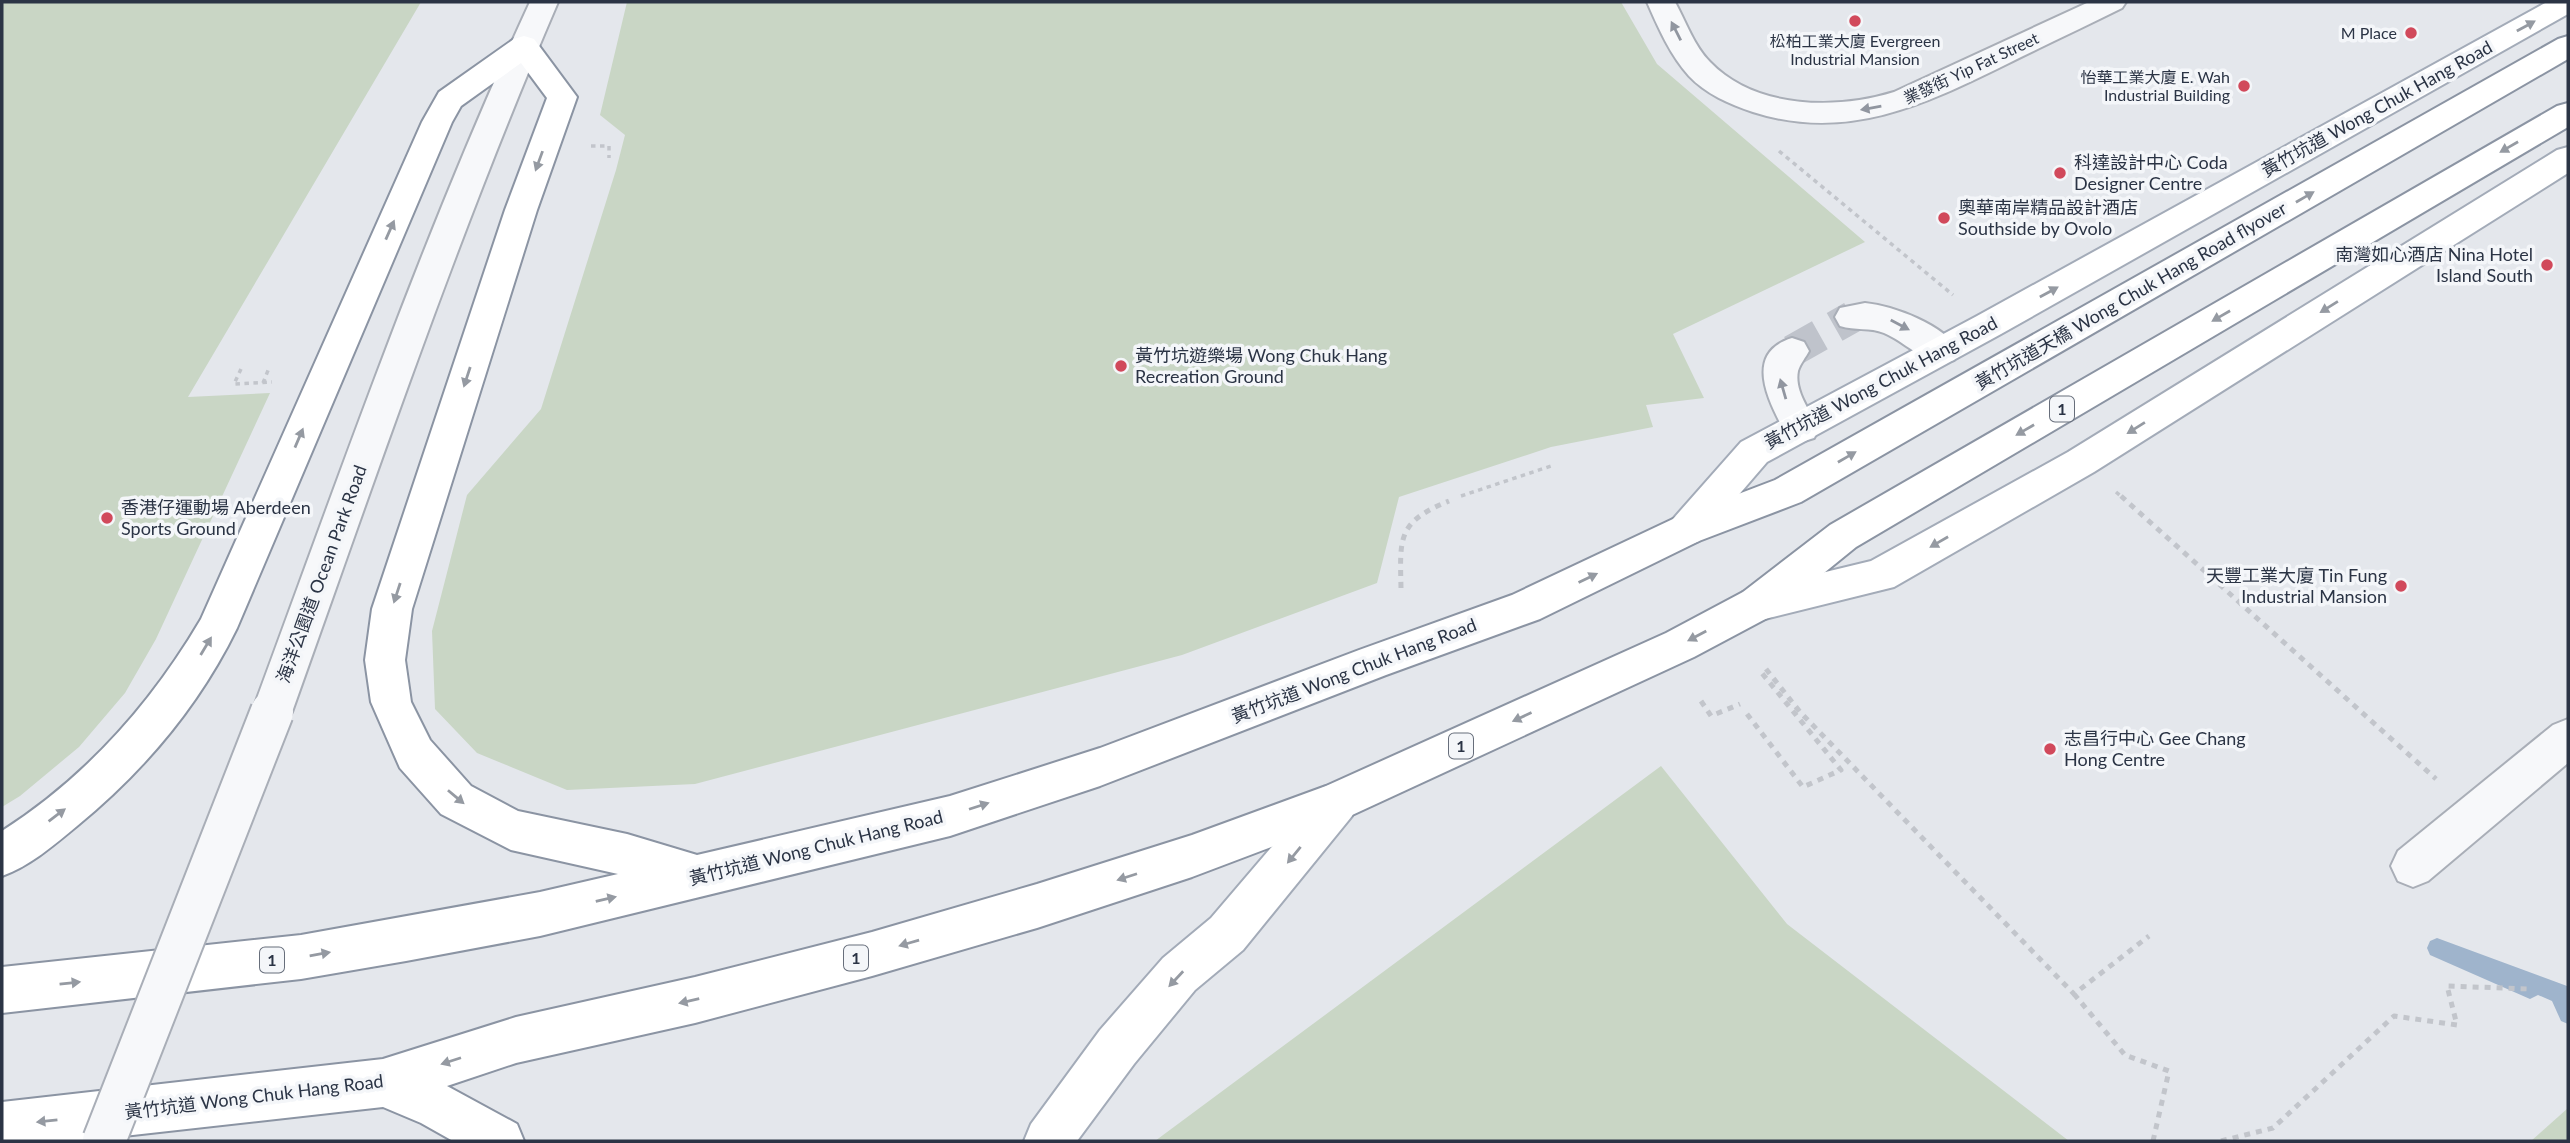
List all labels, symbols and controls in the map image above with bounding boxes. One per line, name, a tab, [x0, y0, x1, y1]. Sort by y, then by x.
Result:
marker: 松柏工業大廈 Evergreen Industrial Mansion	[1847, 13, 1863, 29]
one-way arrow	[2516, 20, 2535, 32]
one-way arrow	[1670, 21, 1682, 41]
place label: M Place	[2341, 23, 2397, 42]
marker: M Place	[2403, 25, 2419, 41]
street label: 業發街 Yip Fat Street	[1900, 28, 2042, 107]
place label: 松柏工業大廈 Evergreen Industrial Mansion	[1770, 31, 1940, 68]
street label: 黃竹坑道 Wong Chuk Hang Road	[2257, 35, 2496, 181]
place label: 怡華工業大廈 E. Wah Industrial Building	[2080, 67, 2230, 104]
marker: 怡華工業大廈 E. Wah Industrial Building	[2236, 78, 2252, 94]
one-way arrow	[1860, 103, 1882, 114]
one-way arrow	[2500, 141, 2519, 153]
one-way arrow	[534, 150, 545, 171]
place label: 科達設計中心 Coda Designer Centre	[2074, 151, 2228, 194]
marker: 科達設計中心 Coda Designer Centre	[2052, 165, 2068, 181]
one-way arrow	[2295, 191, 2314, 203]
place label: 奧華南岸精品設計酒店 Southside by Ovolo	[1958, 196, 2138, 239]
street label: 黃竹坑道天橋 Wong Chuk Hang Road flyover	[1971, 196, 2291, 394]
marker: 奧華南岸精品設計酒店 Southside by Ovolo	[1936, 210, 1952, 226]
one-way arrow	[384, 220, 396, 240]
place label: 南灣如心酒店 Nina Hotel Island South	[2335, 243, 2533, 286]
marker: 南灣如心酒店 Nina Hotel Island South	[2539, 257, 2555, 273]
one-way arrow	[2039, 286, 2058, 298]
one-way arrow	[2319, 300, 2338, 313]
one-way arrow	[2212, 309, 2231, 322]
street label: 黃竹坑道 Wong Chuk Hang Road	[1760, 311, 2001, 453]
one-way arrow	[1890, 319, 1910, 331]
place label: 黃竹坑遊樂場 Wong Chuk Hang Recreation Ground	[1135, 344, 1387, 387]
marker: 黃竹坑遊樂場 Wong Chuk Hang Recreation Ground	[1113, 358, 1129, 374]
one-way arrow	[462, 366, 472, 387]
one-way arrow	[1777, 378, 1787, 399]
road number: 1	[2050, 396, 2074, 422]
one-way arrow	[2126, 421, 2145, 434]
one-way arrow	[2015, 424, 2034, 436]
one-way arrow	[294, 428, 305, 449]
one-way arrow	[1837, 451, 1857, 463]
street label: 海洋公園道 Ocean Park Road	[271, 462, 371, 686]
place label: 香港仔運動場 Aberdeen Sports Ground	[121, 496, 311, 539]
marker: 香港仔運動場 Aberdeen Sports Ground	[99, 510, 115, 526]
one-way arrow	[1929, 535, 1949, 547]
place label: 天豐工業大廈 Tin Fung Industrial Mansion	[2206, 564, 2387, 607]
one-way arrow	[1578, 572, 1598, 584]
marker: 天豐工業大廈 Tin Fung Industrial Mansion	[2393, 578, 2409, 594]
one-way arrow	[392, 583, 402, 604]
street label: 黃竹坑道 Wong Chuk Hang Road	[1228, 613, 1479, 727]
one-way arrow	[1687, 631, 1707, 642]
one-way arrow	[200, 636, 213, 655]
one-way arrow	[1512, 712, 1533, 723]
place label: 志昌行中心 Gee Chang Hong Centre	[2064, 727, 2246, 770]
road number: 1	[1449, 734, 1473, 758]
marker: 志昌行中心 Gee Chang Hong Centre	[2042, 741, 2058, 757]
one-way arrow	[447, 789, 465, 805]
one-way arrow	[969, 801, 990, 811]
street label: 黃竹坑道 Wong Chuk Hang Road	[687, 805, 945, 889]
one-way arrow	[48, 808, 66, 822]
one-way arrow	[1287, 846, 1302, 864]
one-way arrow	[1116, 872, 1137, 883]
one-way arrow	[595, 893, 617, 904]
one-way arrow	[898, 939, 919, 949]
road number: 1	[844, 946, 868, 970]
road number: 1	[260, 948, 284, 972]
one-way arrow	[309, 948, 331, 959]
one-way arrow	[1168, 970, 1184, 987]
one-way arrow	[59, 977, 81, 988]
one-way arrow	[678, 996, 700, 1007]
one-way arrow	[440, 1056, 461, 1067]
street label: 黃竹坑道 Wong Chuk Hang Road	[123, 1069, 385, 1123]
one-way arrow	[36, 1115, 58, 1126]

